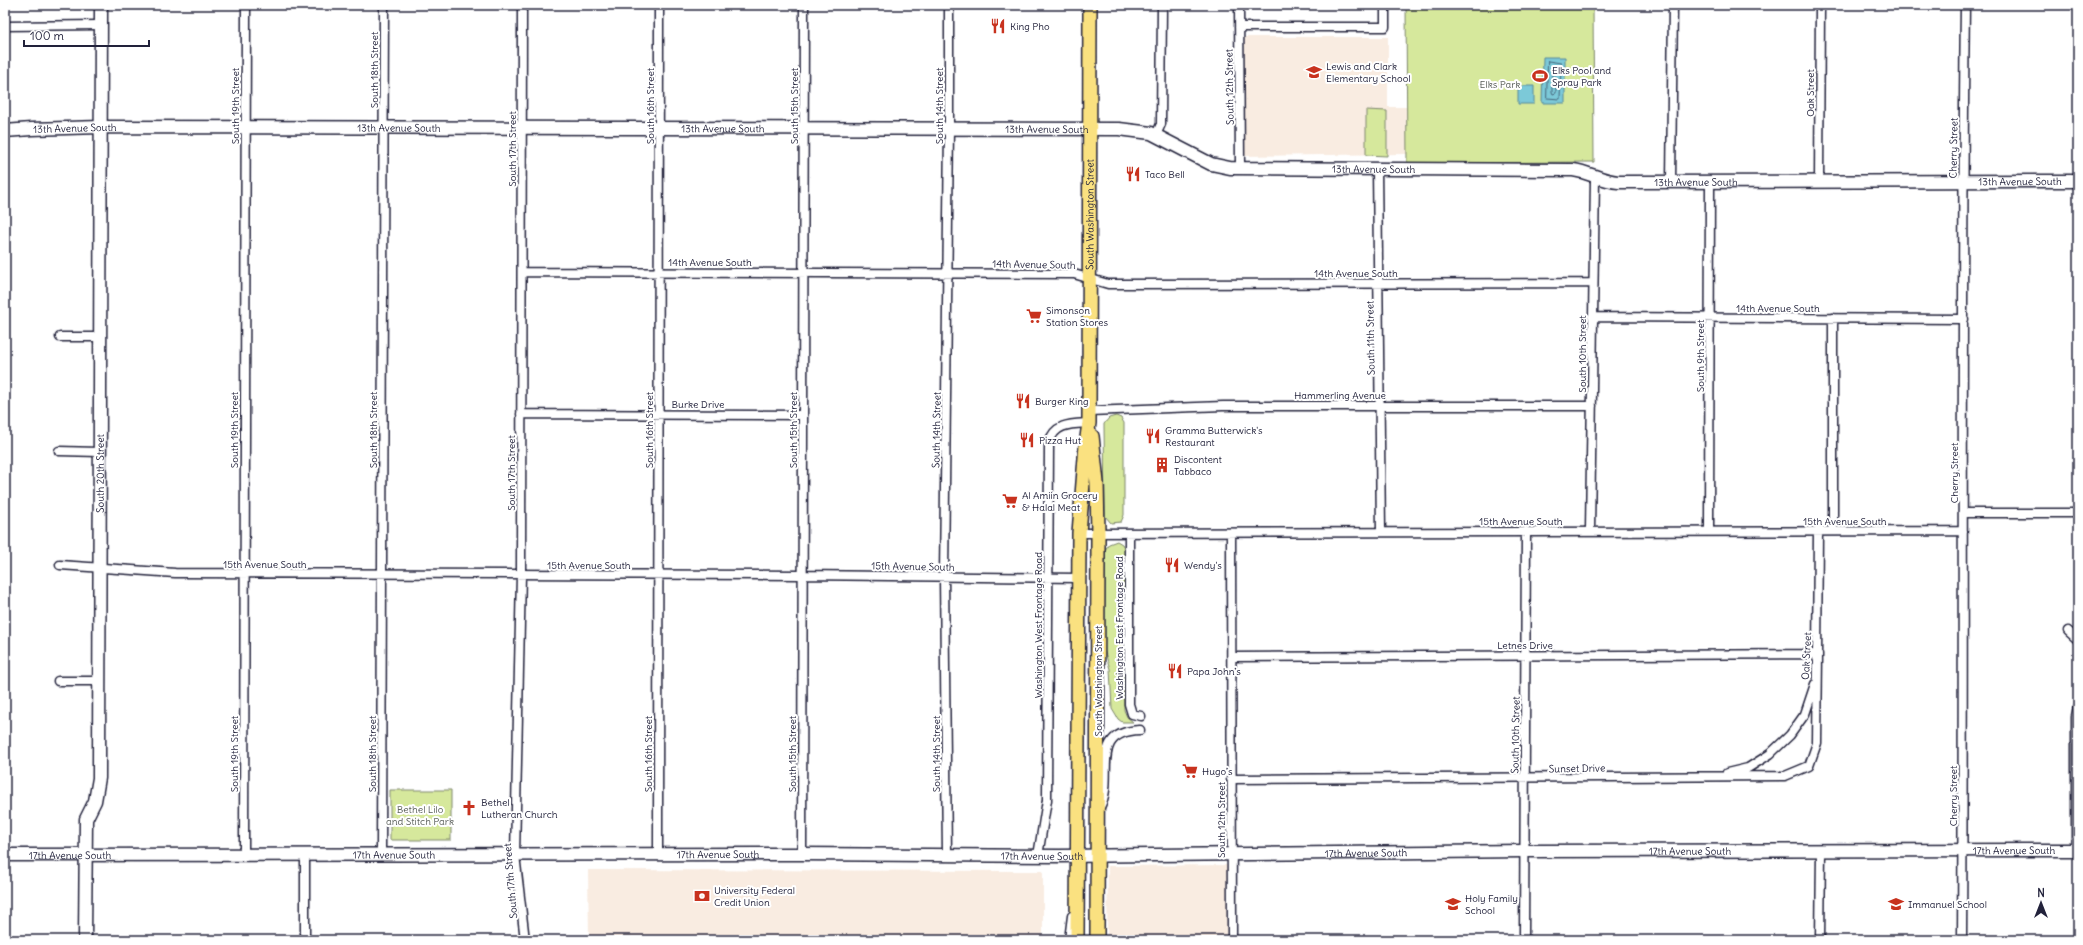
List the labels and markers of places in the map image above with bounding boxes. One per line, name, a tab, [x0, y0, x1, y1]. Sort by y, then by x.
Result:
restaurant icon: King Pho	[989, 17, 1007, 35]
place label: King Pho	[1010, 20, 1050, 33]
place label: Lewis and Clark Elementary School	[1326, 60, 1411, 85]
school or university icon: Lewis and Clark Elementary School	[1305, 63, 1323, 81]
place label: Elks Pool and Spray Park	[1552, 64, 1611, 89]
sports icon: Elks Pool and Spray Park	[1531, 67, 1549, 85]
restaurant icon: Taco Bell	[1124, 165, 1142, 183]
place label: Taco Bell	[1145, 168, 1185, 181]
place label: Simonson Station Stores	[1046, 304, 1108, 329]
supermarket icon: Simonson Station Stores	[1025, 307, 1043, 325]
restaurant icon: Burger King	[1014, 392, 1032, 410]
place label: Burger King	[1035, 395, 1089, 408]
place label: Gramma Butterwick's Restaurant	[1165, 424, 1263, 449]
restaurant icon: Gramma Butterwick's Restaurant	[1144, 427, 1162, 445]
restaurant icon: Pizza Hut	[1018, 431, 1036, 449]
place label: Pizza Hut	[1039, 434, 1082, 447]
place label: Discontent Tabbaco	[1174, 453, 1223, 478]
building icon: Discontent Tabbaco	[1153, 456, 1171, 474]
place label: Al Amiin Grocery & Halal Meat	[1022, 489, 1098, 514]
supermarket icon: Al Amiin Grocery & Halal Meat	[1001, 492, 1019, 510]
restaurant icon: Wendy's	[1163, 556, 1181, 574]
place label: Wendy's	[1184, 559, 1222, 572]
restaurant icon: Papa John's	[1166, 662, 1184, 680]
place label: Papa John's	[1187, 665, 1241, 678]
supermarket icon: Hugo's	[1181, 762, 1199, 780]
place label: Hugo's	[1202, 765, 1233, 778]
place label: Bethel Lutheran Church	[481, 796, 558, 821]
church icon: Bethel Lutheran Church	[460, 799, 478, 817]
place label: University Federal Credit Union	[714, 884, 795, 909]
bank icon: University Federal Credit Union	[693, 887, 711, 905]
place label: Holy Family School	[1465, 892, 1518, 917]
school or university icon: Holy Family School	[1444, 895, 1462, 913]
school or university icon: Immanuel School	[1887, 895, 1905, 913]
place label: Immanuel School	[1908, 898, 1987, 911]

